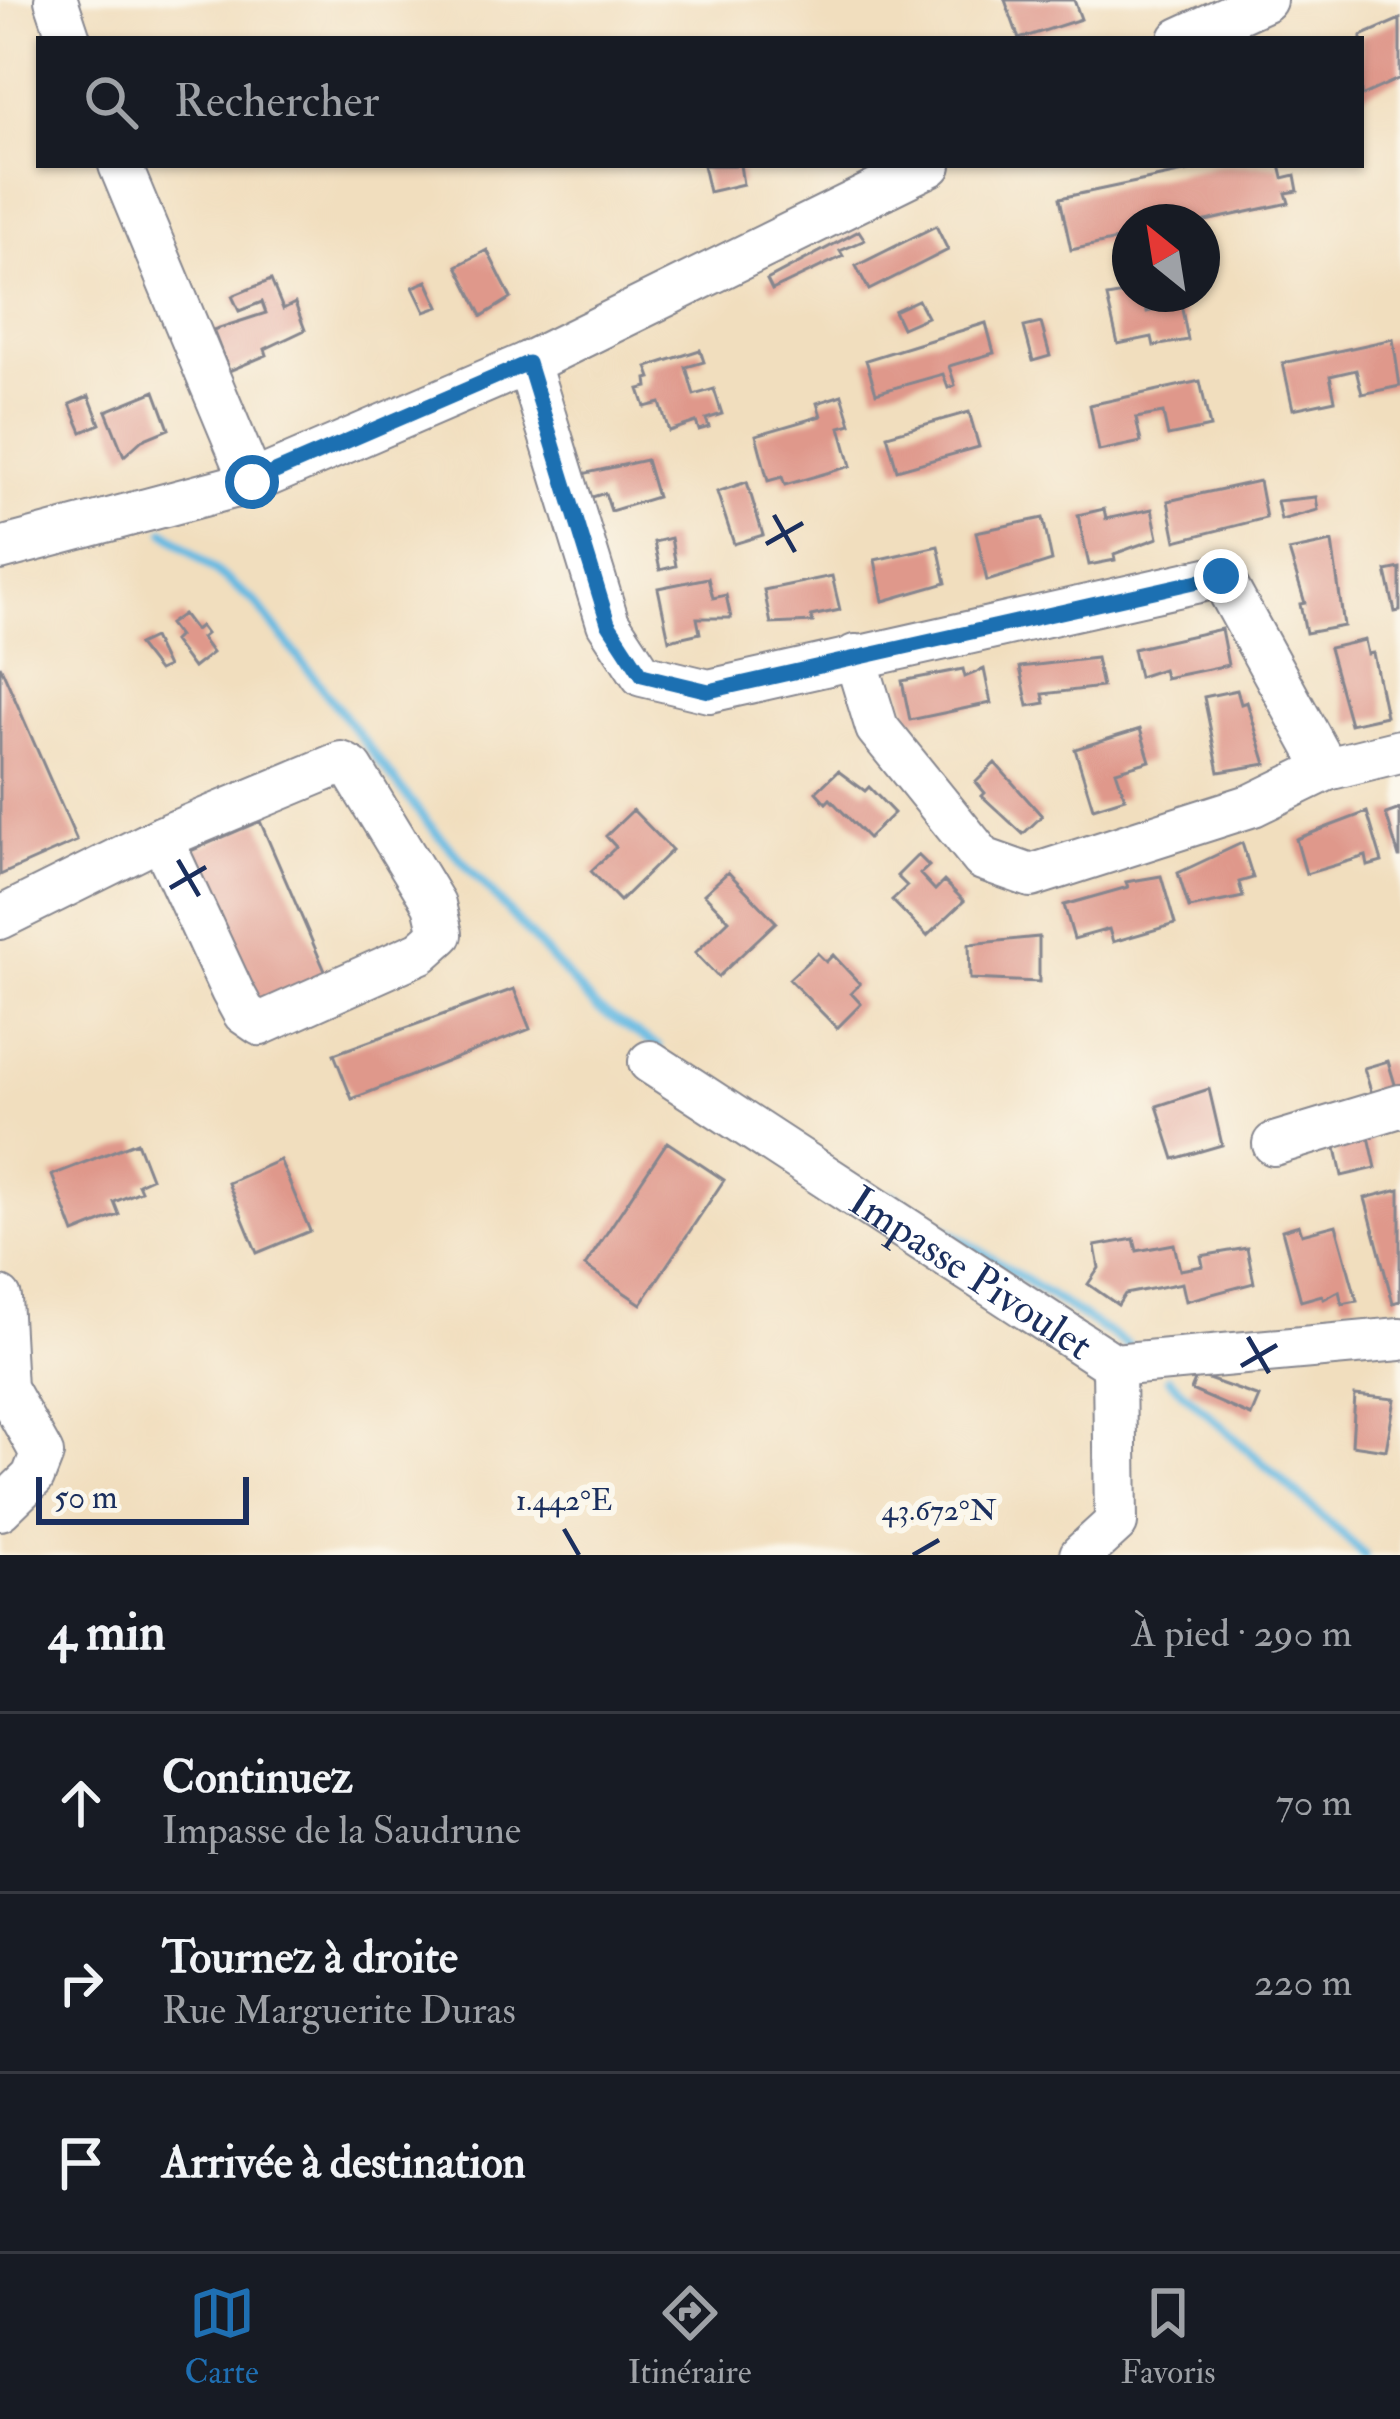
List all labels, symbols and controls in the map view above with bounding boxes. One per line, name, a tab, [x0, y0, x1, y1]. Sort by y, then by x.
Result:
search box	[36, 36, 1364, 168]
icon: search	[78, 69, 144, 135]
text: Rechercher	[174, 74, 379, 130]
north arrow	[1112, 204, 1220, 312]
route start	[225, 455, 279, 509]
route end	[1194, 549, 1248, 603]
street label: Impasse Pivoulet	[839, 1175, 1102, 1372]
scale bar	[36, 1471, 249, 1524]
text: 50 m	[54, 1477, 118, 1518]
text: 1.442°E	[516, 1482, 612, 1519]
text: 43.672°N	[881, 1492, 997, 1529]
text: 4 min	[48, 1601, 166, 1665]
text: À pied · 290 m	[1132, 1609, 1352, 1658]
text: Continuez	[162, 1750, 353, 1806]
icon: ahead	[48, 1770, 114, 1836]
text: 70 m	[1276, 1778, 1352, 1827]
text: Impasse de la Saudrune	[162, 1806, 521, 1855]
text: Tournez à droite	[162, 1930, 458, 1986]
icon: right	[48, 1950, 114, 2016]
text: 220 m	[1254, 1958, 1352, 2007]
text: Rue Marguerite Duras	[162, 1986, 516, 2035]
icon: arrive	[48, 2130, 114, 2196]
text: Arrivée à destination	[162, 2135, 526, 2191]
tab: Carte	[184, 2280, 259, 2393]
tab: Itinéraire	[628, 2280, 752, 2393]
tab: Favoris	[1120, 2280, 1216, 2393]

